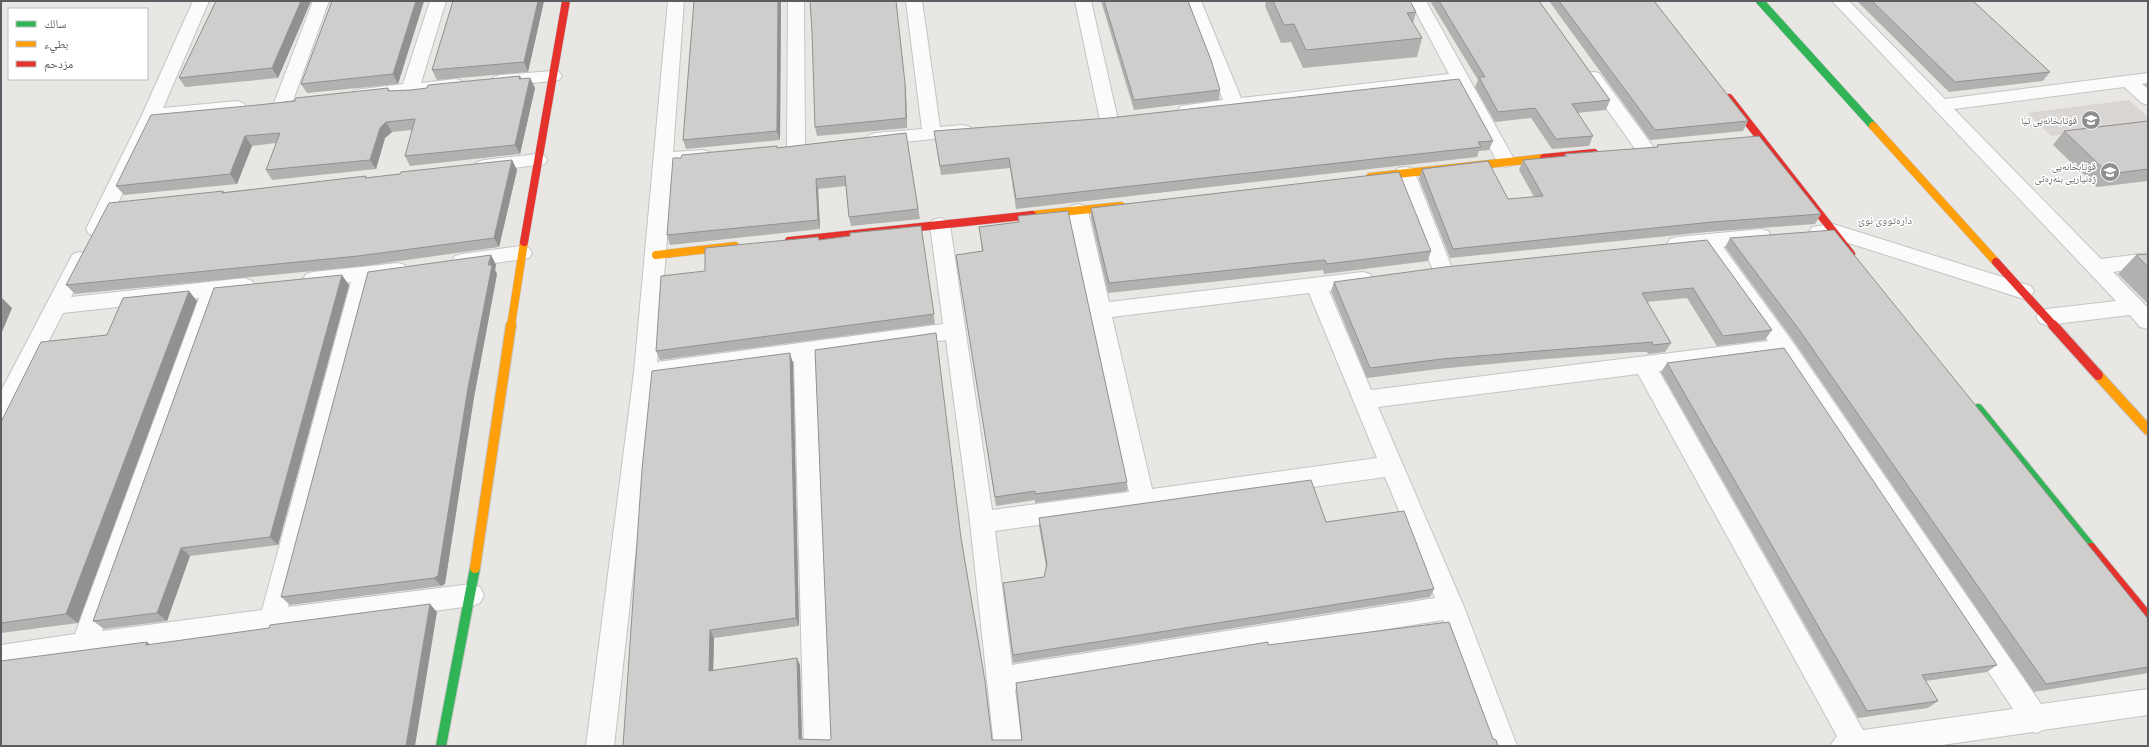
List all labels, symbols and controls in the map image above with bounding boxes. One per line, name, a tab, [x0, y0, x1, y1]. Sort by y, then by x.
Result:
legend	[8, 8, 148, 80]
text: سالك	[44, 16, 66, 31]
text: بطيء	[44, 36, 68, 54]
text: مزدحم	[44, 56, 73, 72]
school or university icon: قوتابخانەیی تیا	[2080, 109, 2102, 131]
place label: قوتابخانەیی تیا	[2021, 114, 2077, 127]
place label: قوتابخانەیی ژەنیاریی بنەڕەتی	[2034, 160, 2096, 186]
school or university icon: قوتابخانەیی ژەنیاریی بنەڕەتی	[2099, 161, 2121, 183]
district label: دارەتووی نوێ	[1858, 213, 1912, 227]

